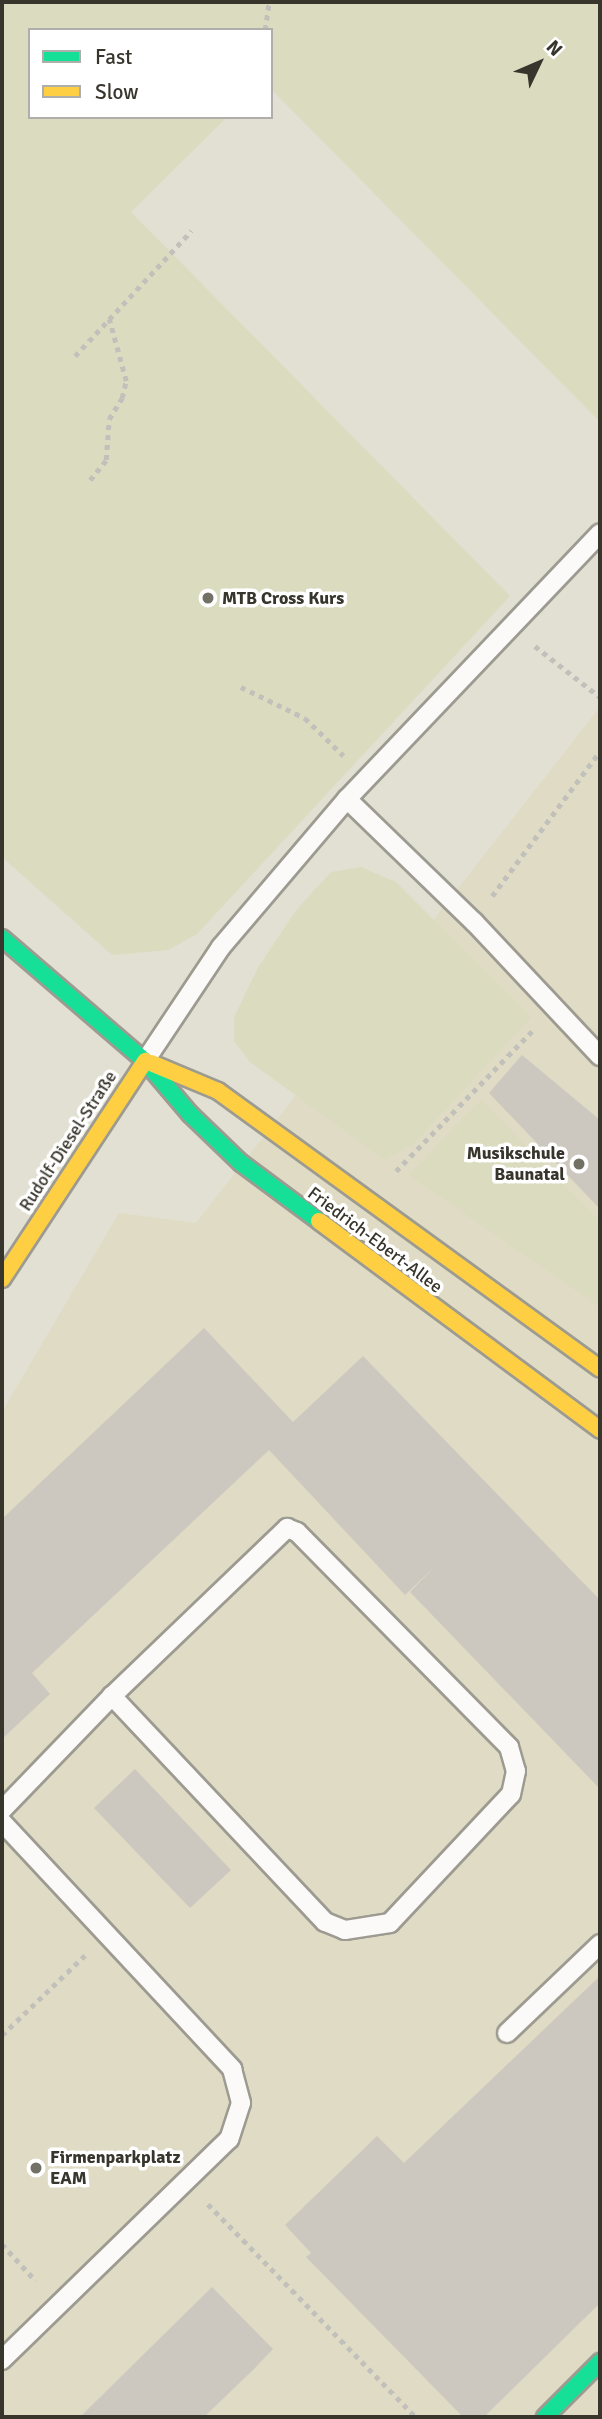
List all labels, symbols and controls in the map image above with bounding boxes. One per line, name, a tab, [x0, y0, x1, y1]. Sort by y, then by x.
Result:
legend	[28, 28, 273, 119]
north arrow	[504, 28, 574, 98]
text: N	[541, 35, 567, 62]
text: Fast	[95, 44, 132, 70]
text: Slow	[95, 79, 139, 105]
place label: MTB Cross Kurs	[222, 587, 344, 609]
marker: MTB Cross Kurs	[200, 590, 216, 606]
street label: Rudolf-Diesel-Straße	[15, 1067, 121, 1215]
place label: Musikschule Baunatal	[467, 1143, 565, 1186]
marker: Musikschule Baunatal	[571, 1156, 587, 1172]
street label: Friedrich-Ebert-Allee	[303, 1182, 447, 1298]
place label: Firmenparkplatz EAM	[50, 2147, 181, 2190]
marker: Firmenparkplatz EAM	[28, 2160, 44, 2176]

